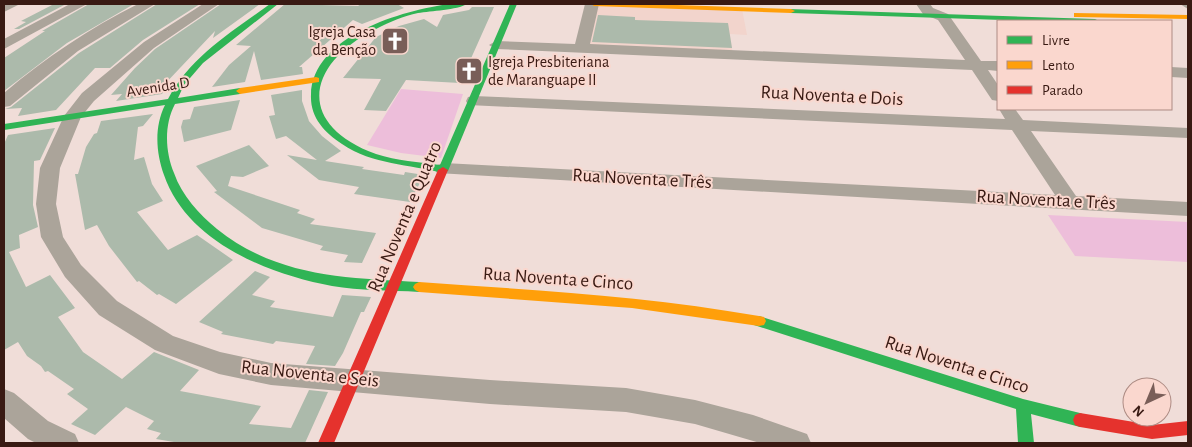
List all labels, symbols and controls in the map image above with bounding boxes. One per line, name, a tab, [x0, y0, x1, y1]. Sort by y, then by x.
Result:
legend	[997, 20, 1172, 110]
place label: Igreja Casa da Benção	[308, 24, 376, 58]
church icon: Igreja Casa da Benção	[380, 26, 410, 56]
text: Livre	[1042, 33, 1070, 48]
place label: Igreja Presbiteriana de Maranguape II	[488, 54, 609, 88]
church icon: Igreja Presbiteriana de Maranguape II	[454, 56, 484, 86]
text: Lento	[1042, 58, 1075, 73]
street label: Avenida D	[125, 74, 191, 100]
street label: Rua Noventa e Dois	[760, 83, 904, 109]
text: Parado	[1042, 83, 1083, 98]
street label: Rua Noventa e Quatro	[365, 139, 445, 295]
street label: Rua Noventa e Três	[572, 166, 712, 192]
street label: Rua Noventa e Três	[976, 187, 1116, 213]
street label: Rua Noventa e Cinco	[482, 264, 634, 294]
street label: Rua Noventa e Cinco	[882, 333, 1032, 397]
street label: Rua Noventa e Seis	[240, 357, 380, 391]
north arrow	[1122, 377, 1172, 427]
text: N	[1130, 402, 1147, 419]

